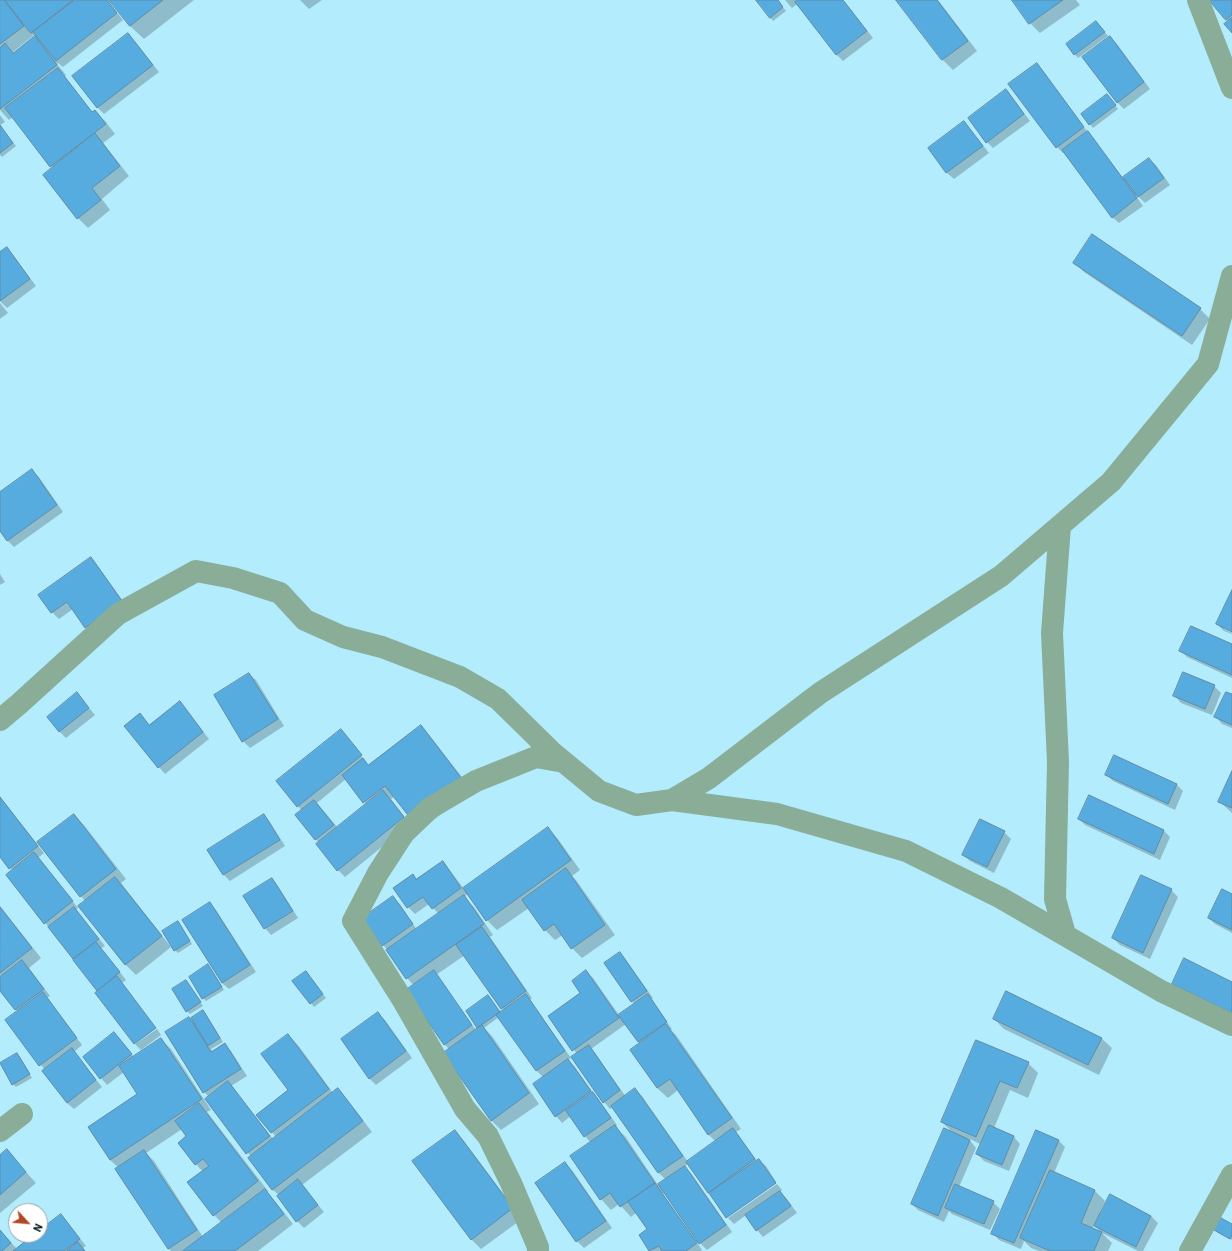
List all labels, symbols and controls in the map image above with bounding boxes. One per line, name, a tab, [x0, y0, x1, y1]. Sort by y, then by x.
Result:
north arrow	[8, 1203, 48, 1243]
text: N	[31, 1222, 46, 1234]

